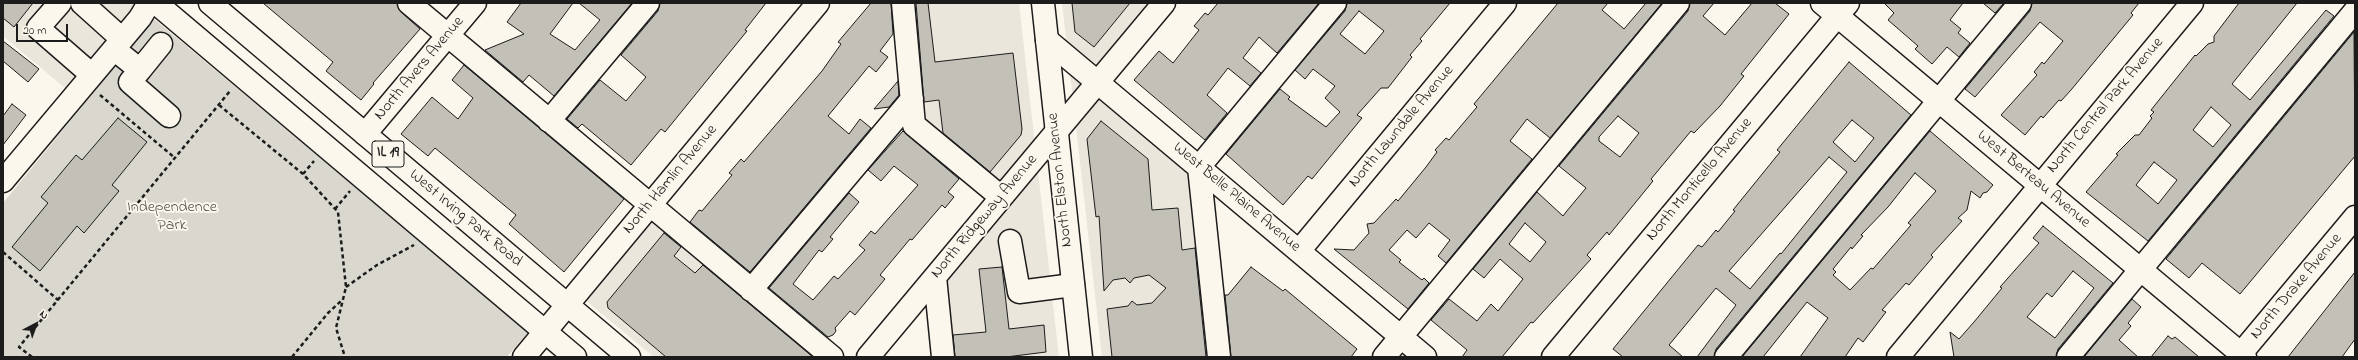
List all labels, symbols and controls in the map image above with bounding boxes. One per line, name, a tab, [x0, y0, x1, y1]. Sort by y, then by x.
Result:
street label: North Avers Avenue	[371, 13, 469, 125]
scale bar	[18, 16, 70, 42]
text: 20 m	[23, 22, 46, 40]
street label: North Central Park Avenue	[2044, 34, 2168, 178]
street label: North Lawndale Avenue	[1345, 62, 1459, 192]
street label: North Elston Avenue	[1044, 112, 1078, 248]
street label: North Monticello Avenue	[1643, 114, 1757, 246]
street label: North Hamlin Avenue	[620, 121, 722, 239]
street label: West Berteau Avenue	[1972, 127, 2094, 233]
street label: West Belle Plaine Avenue	[1168, 139, 1304, 257]
road number: IL 19	[372, 141, 404, 167]
street label: North Ridgeway Avenue	[928, 151, 1042, 283]
street label: West Irving Park Road	[405, 166, 525, 272]
park label: Independence Park	[127, 198, 217, 236]
street label: North Drake Avenue	[2247, 230, 2347, 344]
north arrow	[16, 304, 56, 344]
text: N	[36, 306, 52, 323]

